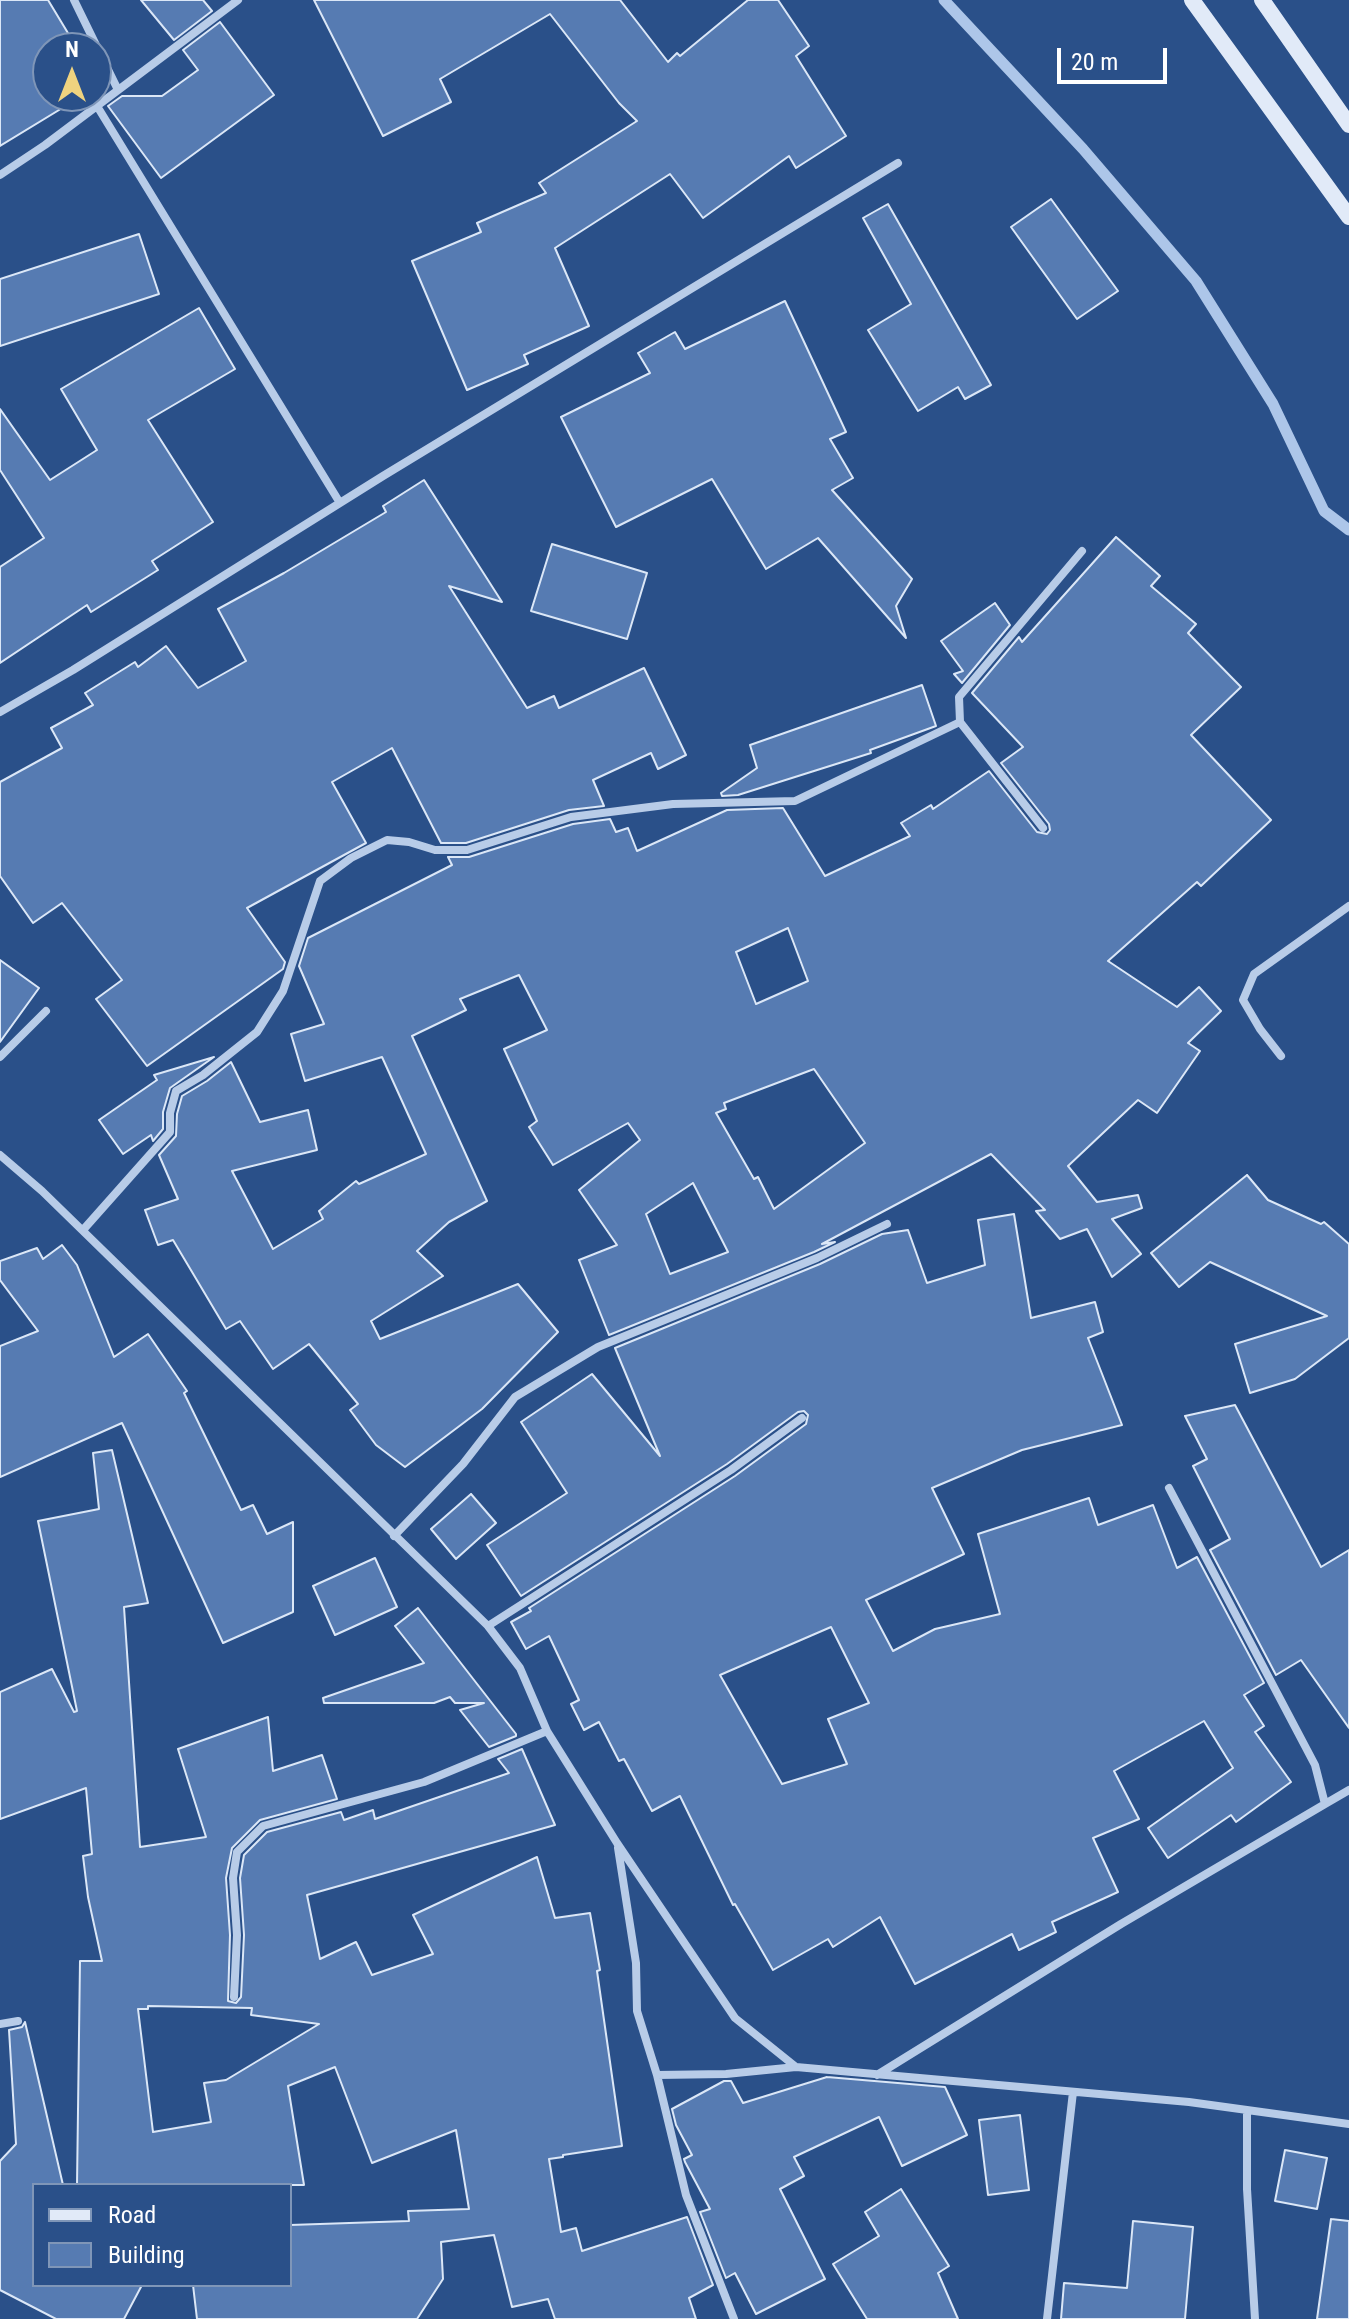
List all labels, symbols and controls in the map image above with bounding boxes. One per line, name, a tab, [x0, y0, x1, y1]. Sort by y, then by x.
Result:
north arrow	[32, 32, 112, 112]
scale bar	[1061, 32, 1171, 82]
text: N	[65, 37, 79, 62]
text: 20 m	[1071, 48, 1118, 76]
legend	[32, 2183, 292, 2287]
text: Road	[108, 2201, 156, 2229]
text: Building	[108, 2241, 185, 2269]

